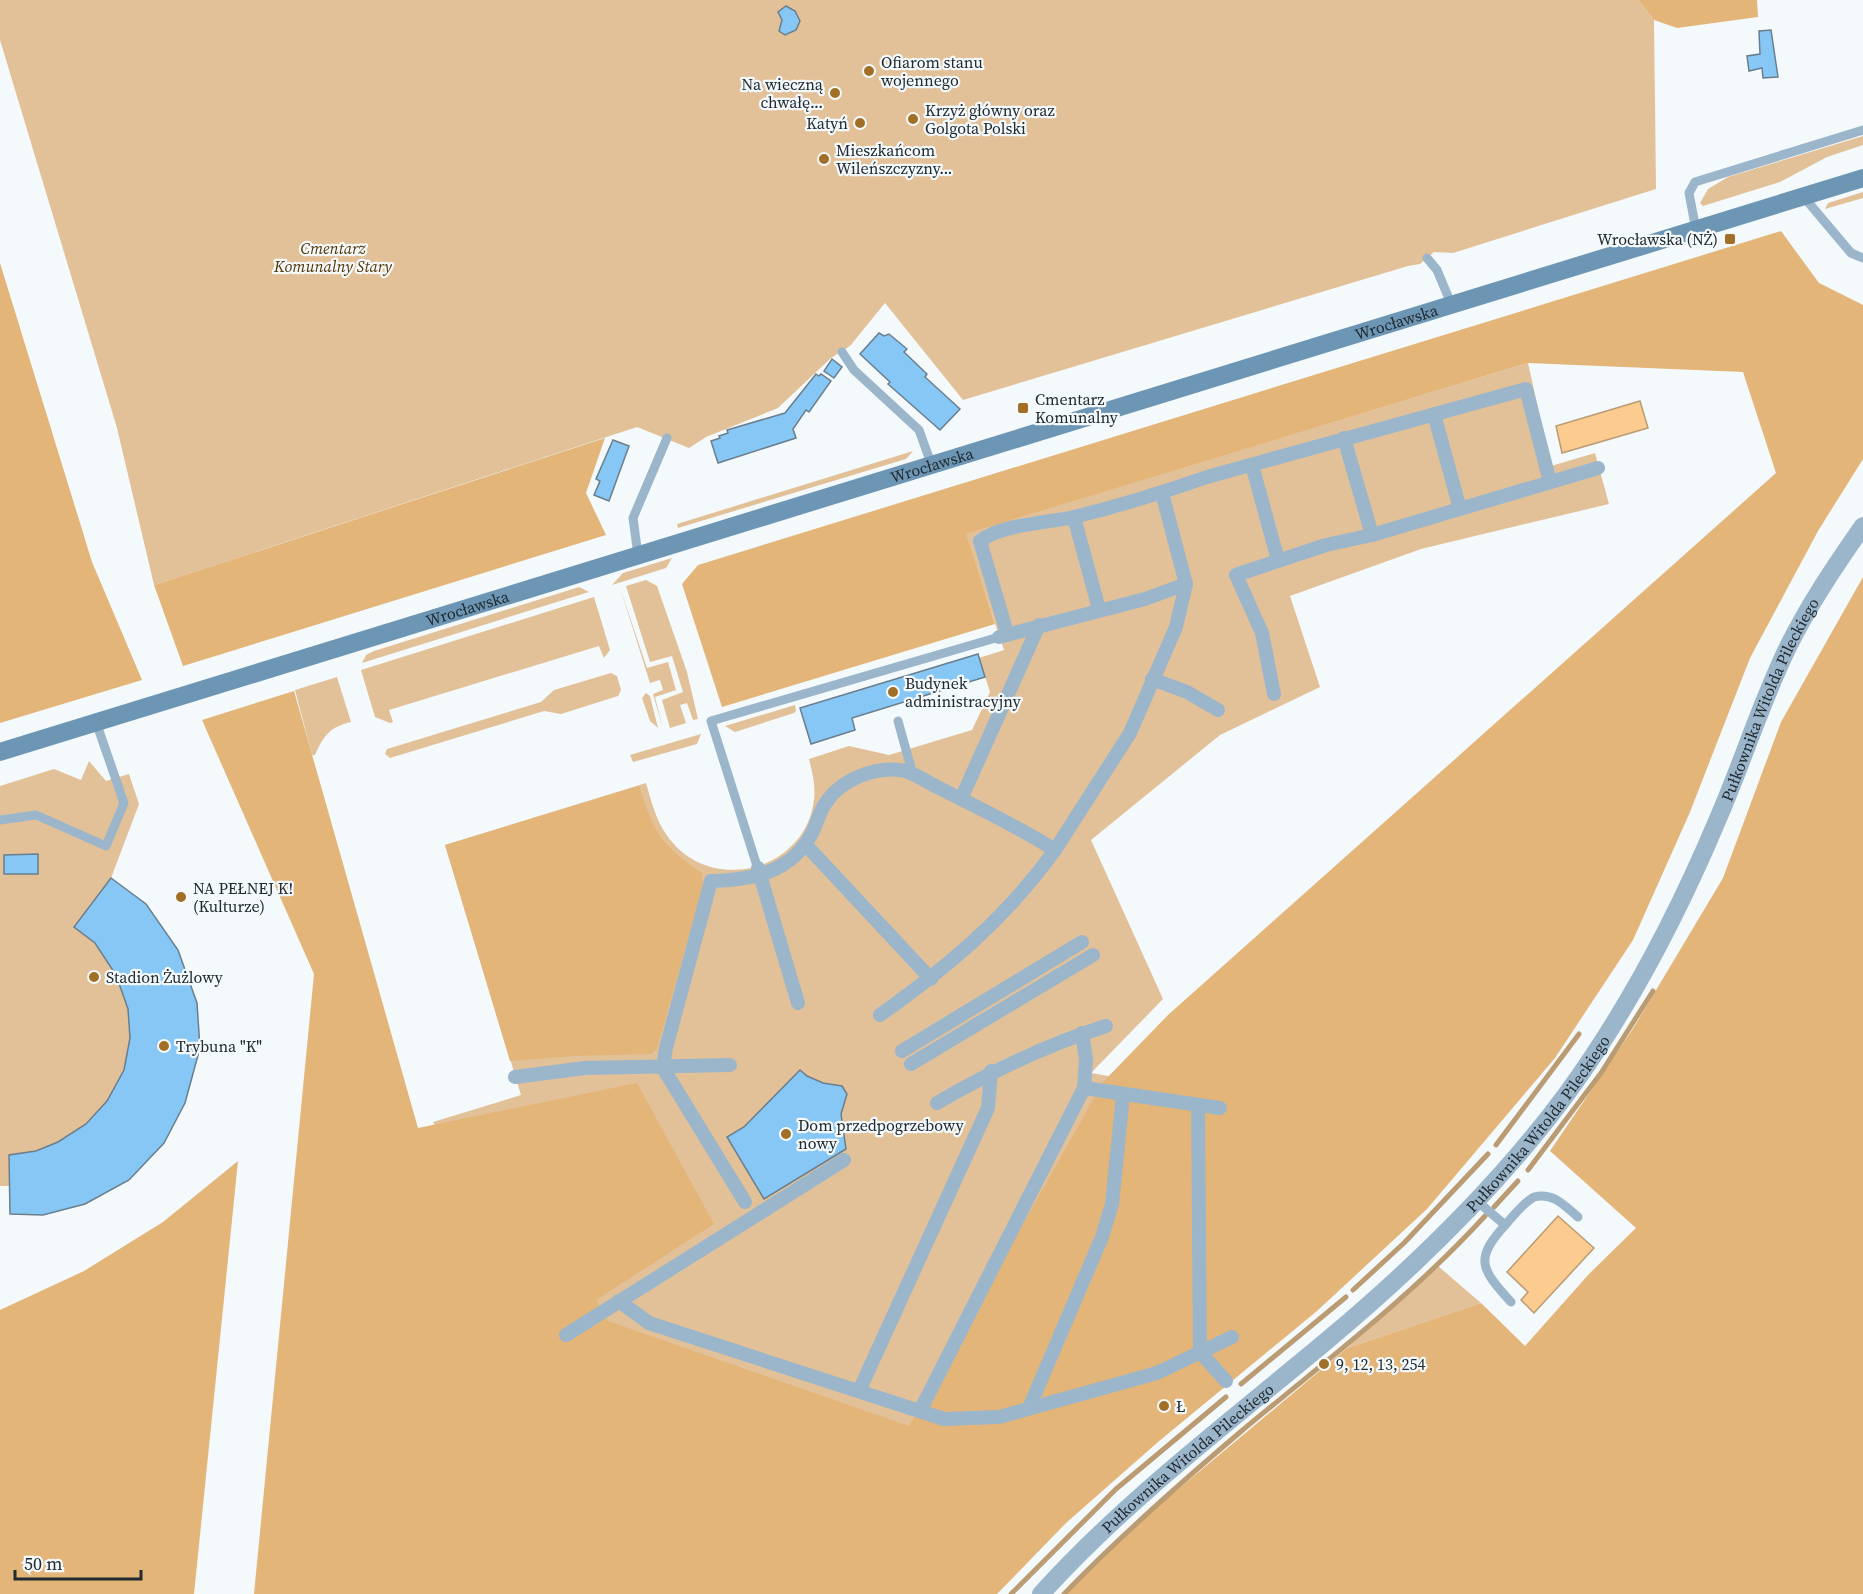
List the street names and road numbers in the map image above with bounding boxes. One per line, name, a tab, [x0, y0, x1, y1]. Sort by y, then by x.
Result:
street label: Wrocławska	[1352, 298, 1441, 345]
street label: Wrocławska	[888, 442, 977, 488]
street label: Wrocławska	[423, 585, 512, 631]
street label: Pułkownika Witolda Pileckiego	[1716, 593, 1824, 805]
street label: Pułkownika Witolda Pileckiego	[1461, 1031, 1615, 1217]
street label: Pułkownika Witolda Pileckiego	[1096, 1378, 1278, 1538]

